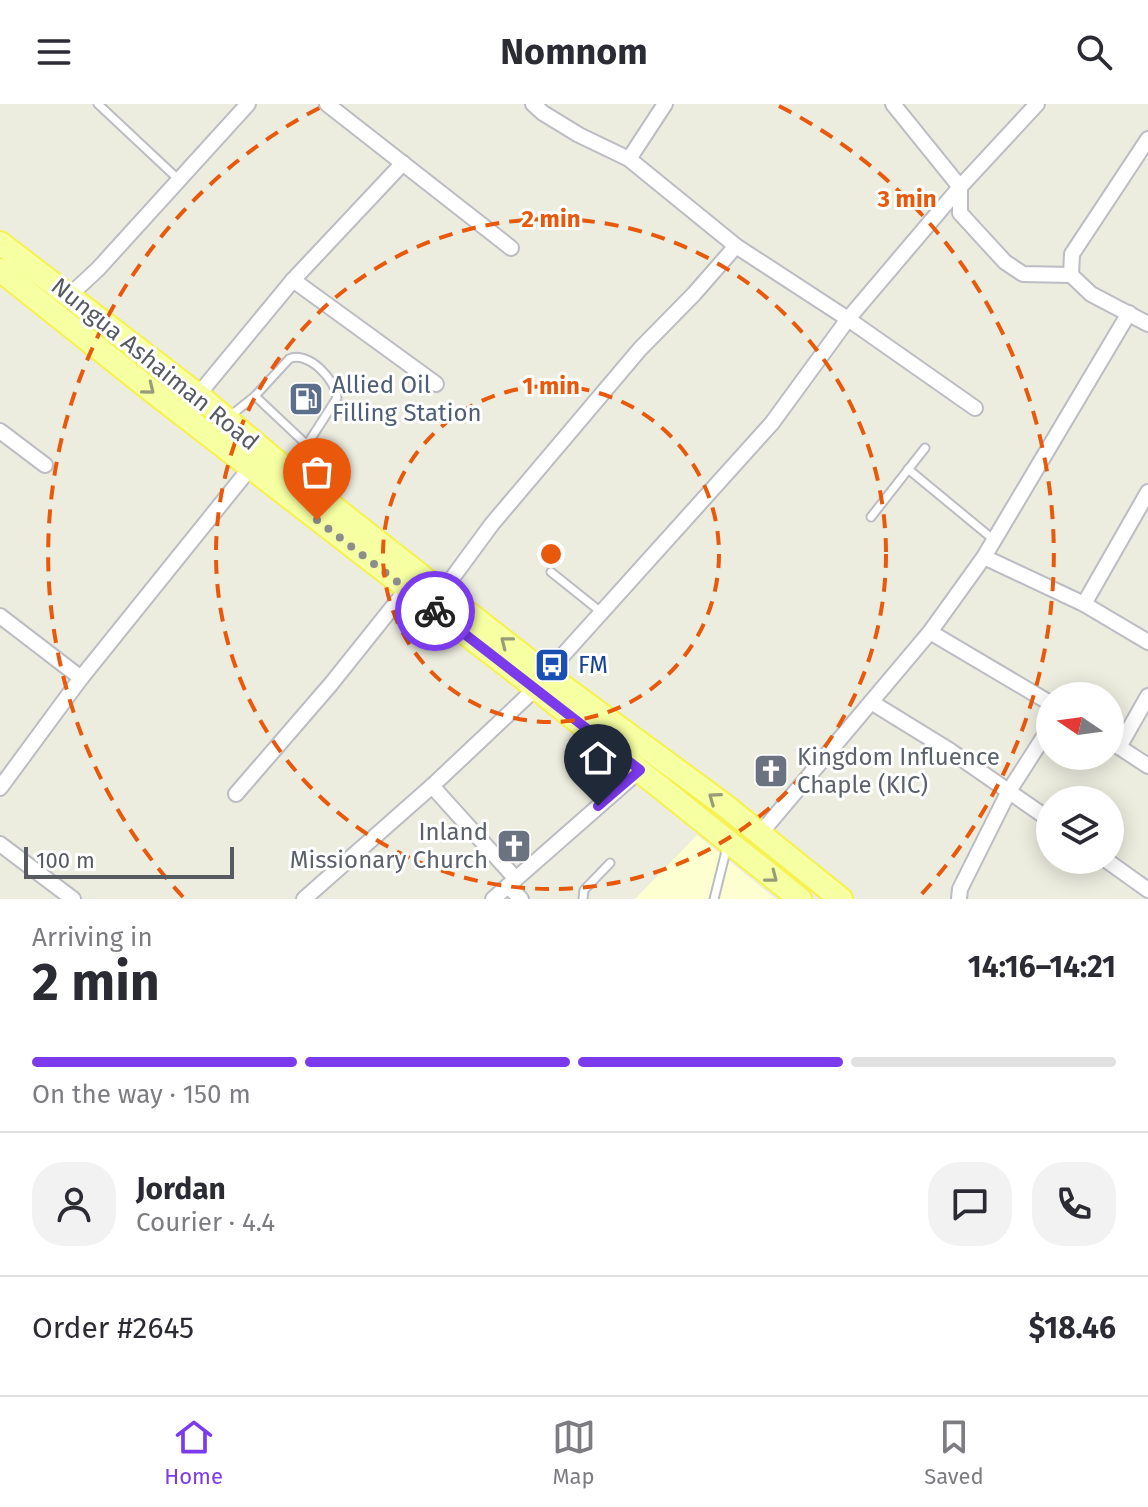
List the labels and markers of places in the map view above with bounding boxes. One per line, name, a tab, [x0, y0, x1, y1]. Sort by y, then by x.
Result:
place label: Allied Oil Filling Station	[332, 371, 482, 427]
fuel station icon: Allied Oil Filling Station	[287, 380, 325, 418]
pin	[283, 438, 351, 520]
centre of rings	[537, 540, 565, 568]
bus stop icon: FM	[533, 646, 571, 684]
place label: FM	[578, 651, 608, 679]
pin	[564, 724, 632, 806]
place label: Kingdom Influence Chaple (KIC)	[797, 743, 1000, 799]
church icon: Kingdom Influence Chaple (KIC)	[752, 752, 790, 790]
place label: Inland Missionary Church	[290, 818, 488, 874]
church icon: Inland Missionary Church	[495, 827, 533, 865]

